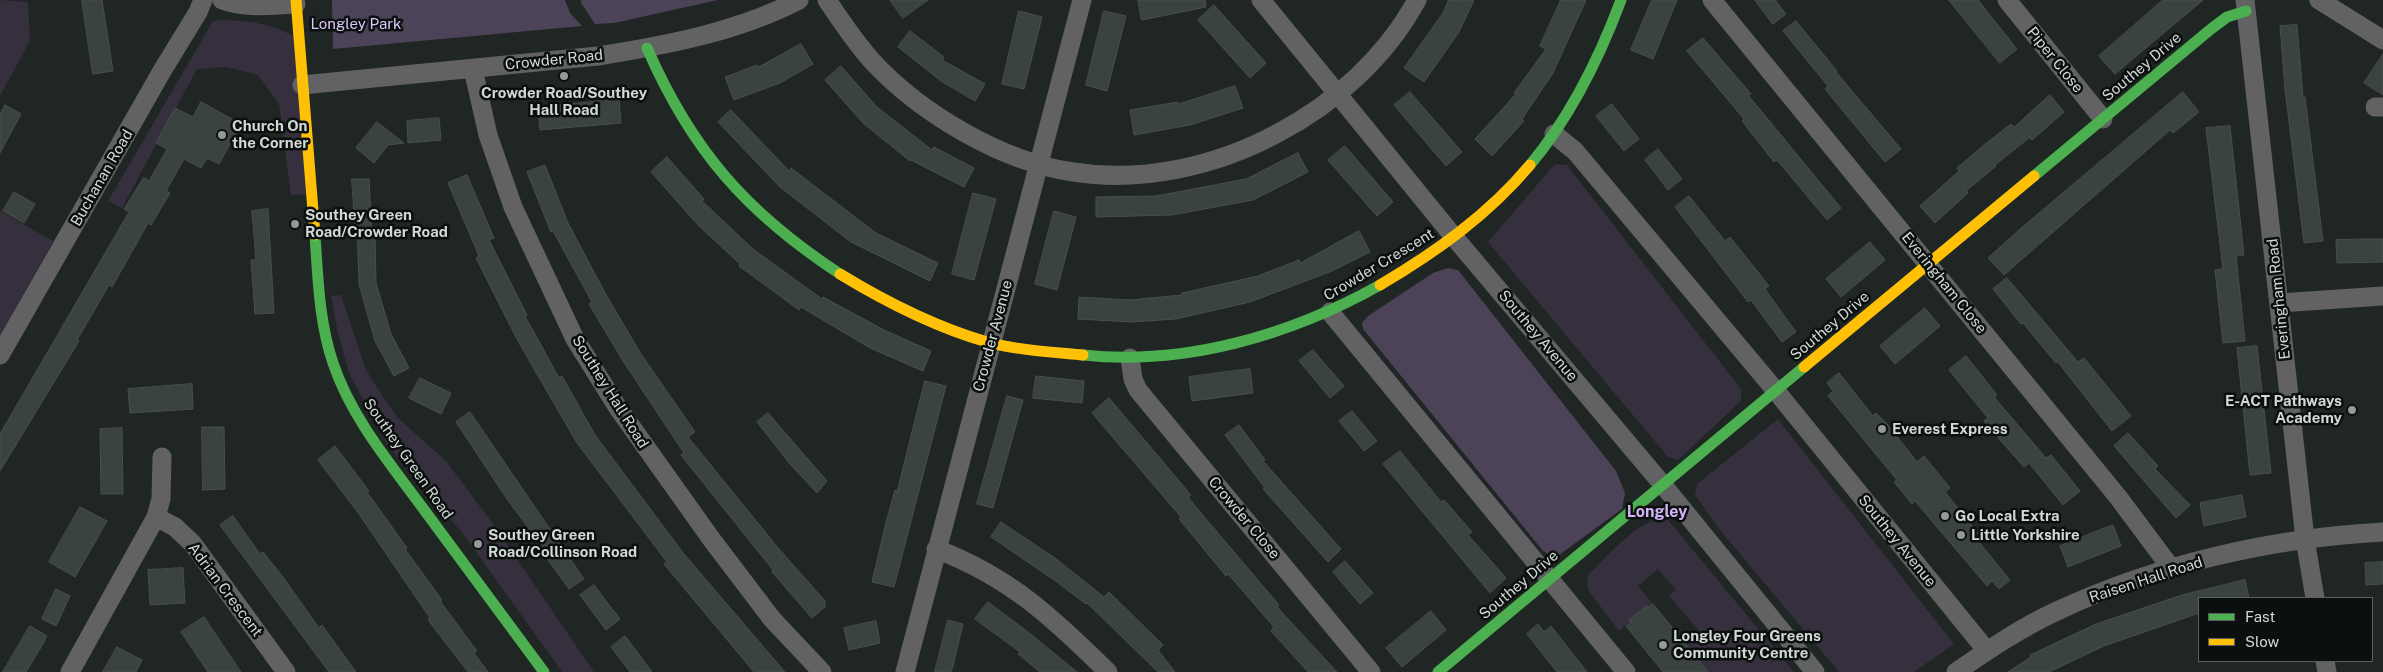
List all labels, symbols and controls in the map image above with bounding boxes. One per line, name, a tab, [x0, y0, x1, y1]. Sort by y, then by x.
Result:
park label: Longley Park	[310, 15, 402, 33]
street label: Piper Close	[2023, 24, 2087, 96]
street label: Southey Drive	[2099, 29, 2185, 105]
street label: Crowder Road	[504, 46, 604, 74]
marker: Crowder Road/Southey Hall Road	[558, 70, 570, 82]
place label: Crowder Road/Southey Hall Road	[481, 84, 647, 119]
place label: Church On the Corner	[232, 117, 308, 152]
street label: Buchanan Road	[67, 127, 137, 229]
marker: Church On the Corner	[216, 129, 228, 141]
place label: Southey Green Road/Crowder Road	[305, 206, 448, 241]
marker: Southey Green Road/Crowder Road	[289, 218, 301, 230]
street label: Crowder Crescent	[1320, 225, 1438, 305]
street label: Everingham Close	[1898, 229, 1990, 337]
street label: Everingham Road	[2264, 238, 2294, 360]
street label: Crowder Avenue	[969, 278, 1017, 394]
street label: Southey Avenue	[1495, 287, 1581, 385]
street label: Southey Drive	[1787, 288, 1873, 364]
street label: Southey Hall Road	[568, 332, 652, 452]
place label: E-ACT Pathways Academy	[2225, 392, 2342, 427]
street label: Southey Green Road	[360, 395, 456, 523]
marker: E-ACT Pathways Academy	[2346, 404, 2358, 416]
place label: Everest Express	[1892, 420, 2008, 438]
marker: Everest Express	[1876, 423, 1888, 435]
street label: Crowder Close	[1204, 473, 1284, 563]
street label: Southey Avenue	[1854, 491, 1940, 591]
district label: Longley	[1627, 502, 1687, 522]
place label: Go Local Extra	[1955, 507, 2059, 525]
marker: Go Local Extra	[1939, 510, 1951, 522]
place label: Southey Green Road/Collinson Road	[488, 526, 637, 561]
place label: Little Yorkshire	[1971, 526, 2080, 544]
marker: Little Yorkshire	[1955, 529, 1967, 541]
marker: Southey Green Road/Collinson Road	[472, 538, 484, 550]
street label: Adrian Crescent	[184, 540, 266, 640]
street label: Southey Drive	[1476, 547, 1562, 623]
street label: Raisen Hall Road	[2087, 553, 2205, 607]
legend	[2198, 597, 2373, 662]
text: Fast	[2245, 608, 2275, 625]
place label: Longley Four Greens Community Centre	[1673, 627, 1821, 662]
text: Slow	[2245, 633, 2279, 650]
marker: Longley Four Greens Community Centre	[1657, 639, 1669, 651]

